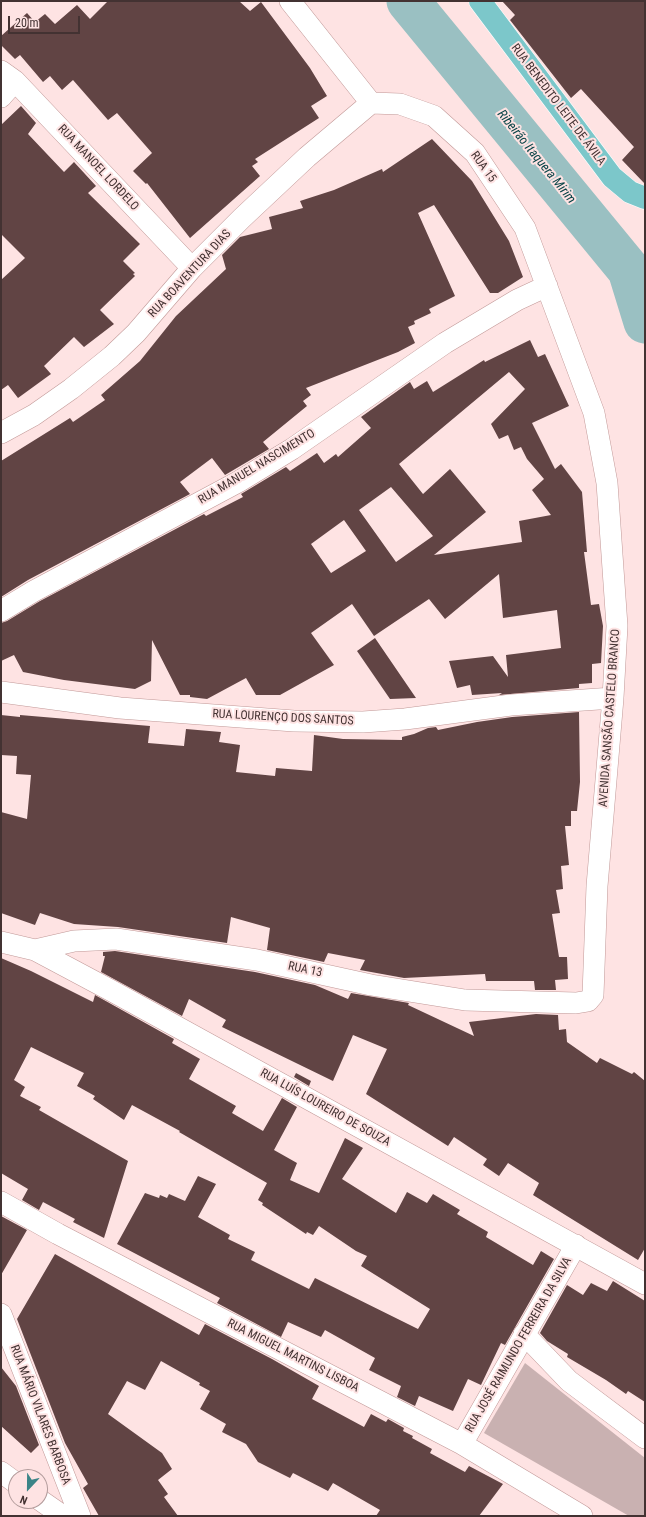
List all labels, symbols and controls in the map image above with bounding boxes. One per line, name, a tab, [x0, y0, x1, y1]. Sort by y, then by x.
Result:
scale bar	[10, 8, 82, 34]
text: 20 m	[15, 16, 39, 30]
street label: RUA BENEDITO LEITE DE ÁVILA	[508, 41, 608, 169]
water label: Ribeirão Itaquera Mirim	[493, 107, 579, 207]
street label: RUA MANOEL LORDELO	[55, 122, 141, 214]
street label: RUA 15	[467, 149, 499, 185]
street label: RUA BOAVENTURA DIAS	[146, 227, 234, 321]
street label: RUA MANUEL NASCIMENTO	[196, 426, 318, 508]
street label: AVENIDA SANSÃO CASTELO BRANCO	[597, 629, 623, 807]
street label: RUA LOURENÇO DOS SANTOS	[212, 707, 354, 729]
street label: RUA 13	[287, 959, 323, 981]
street label: RUA LUÍS LOUREIRO DE SOUZA	[257, 1066, 393, 1150]
street label: RUA JOSÉ RAIMUNDO FERREIRA DA SILVA	[463, 1255, 575, 1435]
street label: RUA MIGUEL MARTINS LISBOA	[225, 1316, 361, 1396]
street label: RUA MÁRIO VILARES BARBOSA	[7, 1343, 73, 1487]
north arrow	[8, 1469, 48, 1509]
text: N	[18, 1492, 29, 1507]

